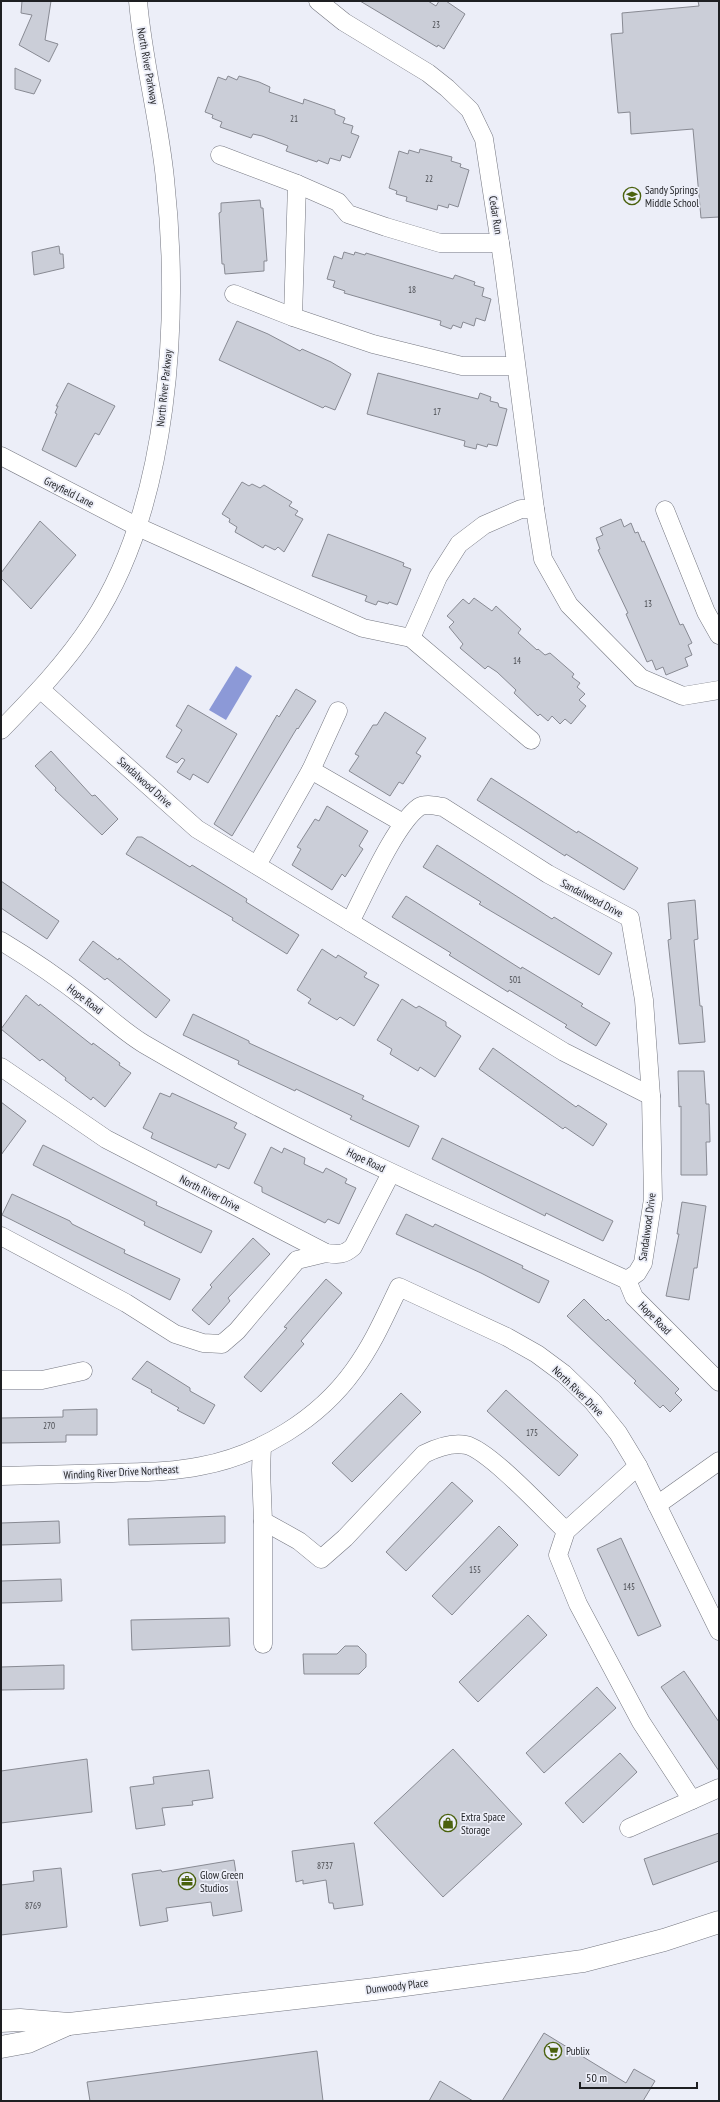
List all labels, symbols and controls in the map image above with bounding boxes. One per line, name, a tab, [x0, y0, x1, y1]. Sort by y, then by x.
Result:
house number: 23	[432, 19, 440, 30]
street label: North River Parkway	[134, 27, 162, 106]
house number: 21	[290, 113, 298, 124]
house number: 22	[425, 173, 433, 184]
place label: Sandy Springs Middle School	[645, 183, 699, 210]
school or university icon: Sandy Springs Middle School	[622, 186, 642, 206]
street label: Cedar Run	[486, 195, 506, 235]
house number: 18	[408, 284, 416, 295]
street label: North River Parkway	[153, 348, 175, 427]
house number: 17	[433, 406, 441, 417]
street label: Greyfield Lane	[42, 473, 97, 511]
house number: 13	[644, 598, 652, 609]
house number: 14	[513, 655, 521, 666]
street label: Sandalwood Drive	[115, 754, 176, 810]
street label: Sandalwood Drive	[558, 876, 626, 921]
house number: 501	[509, 974, 521, 985]
street label: Hope Road	[64, 981, 106, 1017]
street label: Hope Road	[344, 1145, 388, 1175]
street label: North River Drive	[177, 1172, 243, 1214]
street label: Sandalwood Drive	[635, 1192, 659, 1262]
street label: Hope Road	[636, 1299, 675, 1338]
street label: North River Drive	[549, 1363, 607, 1419]
house number: 270	[43, 1420, 55, 1431]
house number: 175	[526, 1427, 538, 1438]
street label: Winding River Drive Northeast	[63, 1462, 179, 1482]
house number: 155	[469, 1564, 481, 1575]
house number: 145	[623, 1581, 635, 1592]
place label: Extra Space Storage	[461, 1810, 506, 1837]
shop icon: Extra Space Storage	[438, 1813, 458, 1833]
house number: 8737	[317, 1860, 333, 1871]
place label: Glow Green Studios	[200, 1868, 244, 1895]
office icon: Glow Green Studios	[177, 1871, 197, 1891]
house number: 8769	[25, 1900, 41, 1911]
street label: Dunwoody Place	[365, 1975, 429, 1997]
supermarket icon: Publix	[543, 2041, 563, 2061]
place label: Publix	[566, 2044, 590, 2058]
scale bar	[580, 2064, 697, 2090]
text: 50 m	[586, 2070, 607, 2085]

